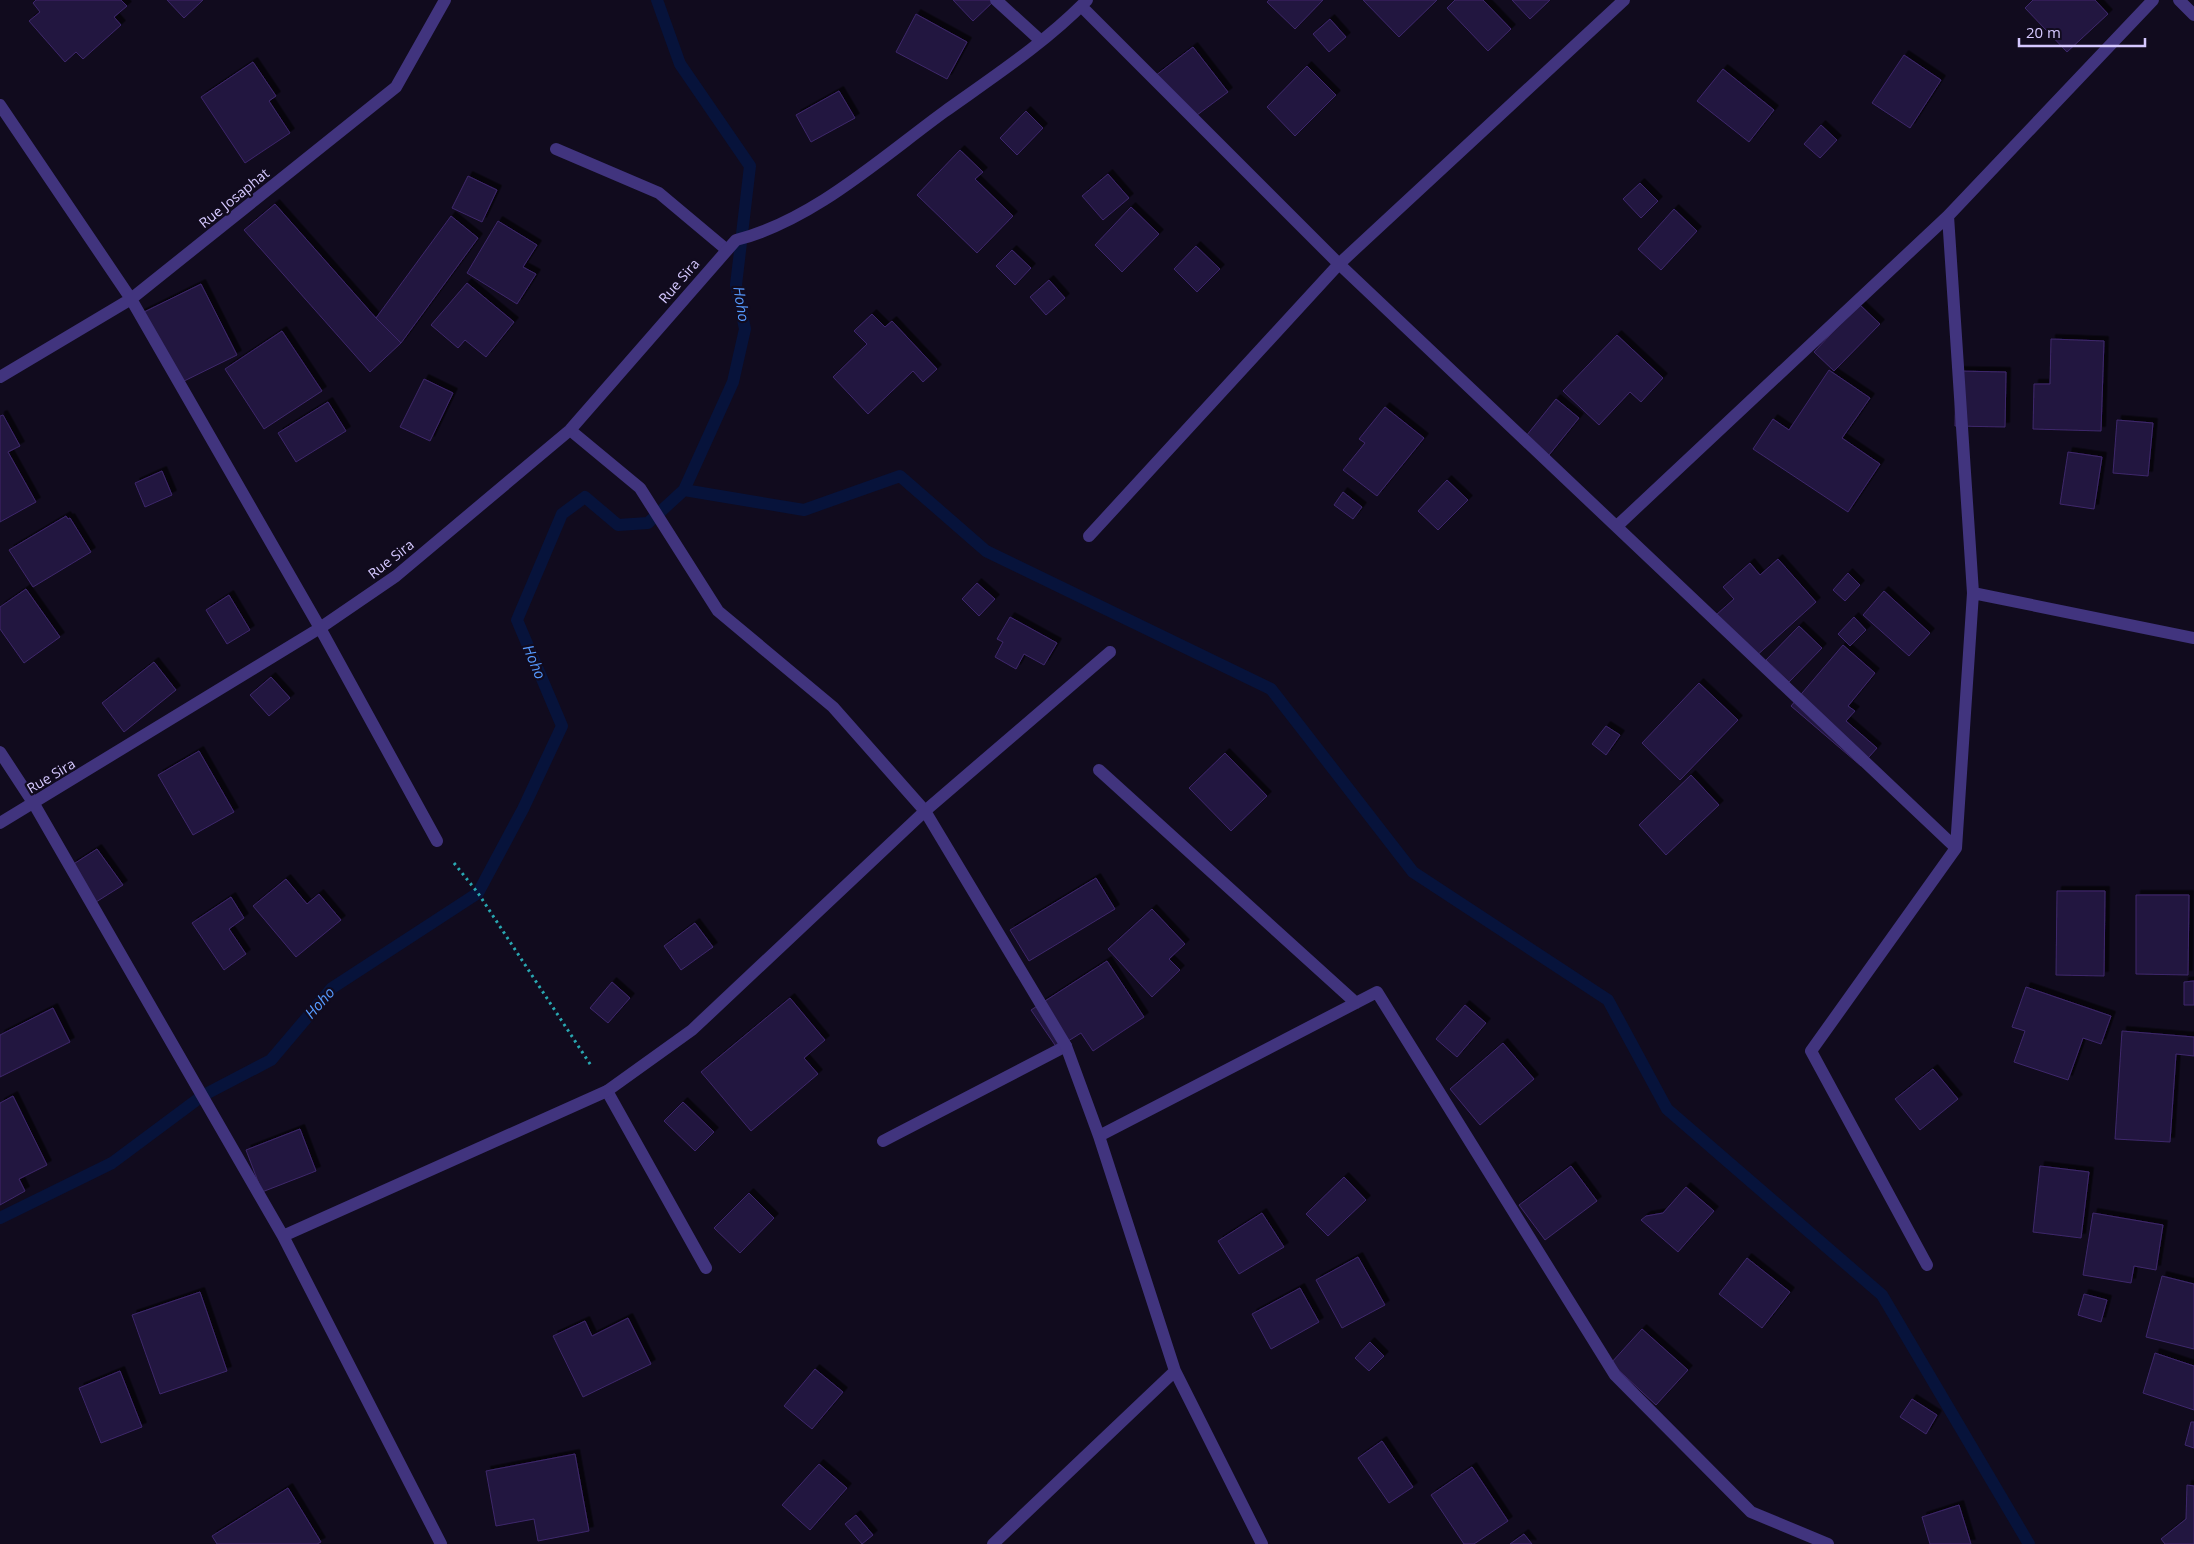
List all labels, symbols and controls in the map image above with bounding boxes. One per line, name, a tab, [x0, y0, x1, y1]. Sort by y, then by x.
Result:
scale bar	[2019, 15, 2145, 47]
text: 20 m	[2026, 22, 2061, 42]
street label: Rue Josaphat	[195, 163, 273, 232]
street label: Rue Sira	[654, 254, 703, 307]
water label: Hoho	[729, 285, 755, 323]
street label: Rue Sira	[364, 535, 418, 583]
water label: Hoho	[519, 641, 551, 682]
street label: Rue Sira	[23, 754, 79, 797]
water label: Hoho	[300, 982, 339, 1022]

